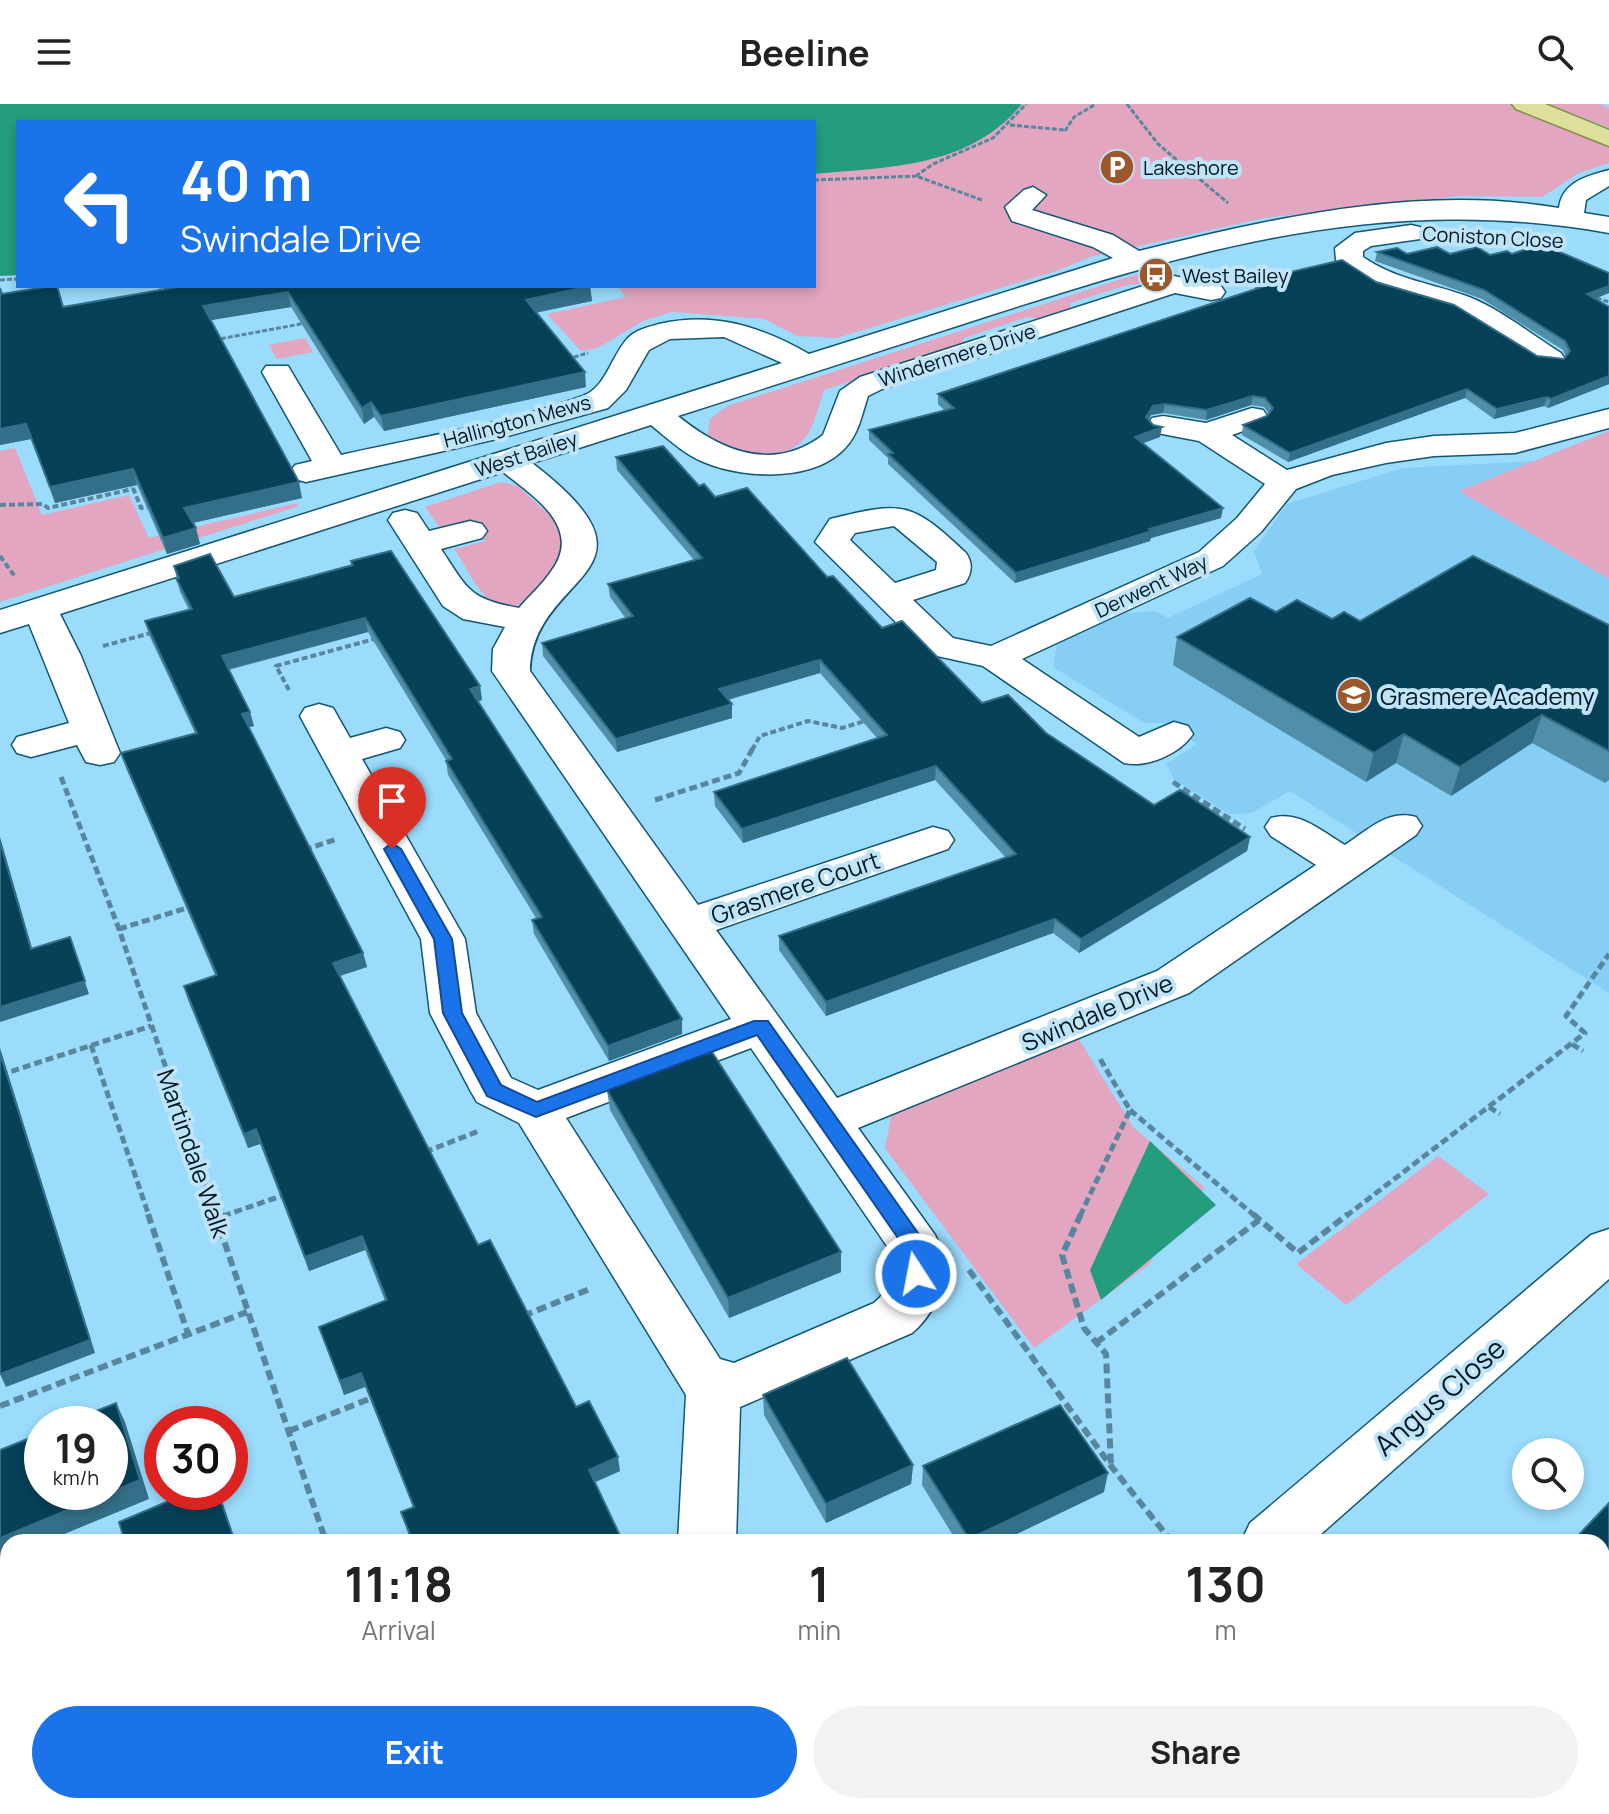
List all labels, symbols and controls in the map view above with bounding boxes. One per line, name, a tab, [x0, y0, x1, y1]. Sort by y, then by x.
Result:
text: Beeline	[739, 28, 870, 77]
icon: menu	[32, 30, 76, 74]
icon: search	[1533, 30, 1577, 74]
text: 40 m	[180, 141, 312, 218]
parking icon: Lakeshore	[1098, 148, 1136, 186]
icon: left	[48, 152, 152, 256]
place label: Lakeshore	[1143, 154, 1239, 181]
text: Swindale Drive	[180, 214, 422, 263]
street label: Coniston Close	[1422, 220, 1564, 254]
bus stop icon: West Bailey	[1137, 256, 1175, 294]
place label: West Bailey	[1182, 262, 1289, 289]
street label: Windermere Drive	[875, 317, 1039, 393]
street label: Hallington Mews	[440, 388, 594, 454]
street label: West Bailey	[471, 425, 581, 483]
street label: Derwent Way	[1090, 548, 1212, 624]
school or university icon: Grasmere Academy	[1335, 676, 1373, 714]
place label: Grasmere Academy	[1380, 679, 1595, 712]
pin	[358, 767, 426, 849]
icon: arrive	[370, 779, 414, 823]
street label: Grasmere Court	[706, 843, 884, 931]
street label: Swindale Drive	[1016, 965, 1178, 1059]
street label: Martindale Walk	[150, 1065, 239, 1242]
position arrow	[874, 1232, 958, 1316]
street label: Angus Close	[1365, 1329, 1513, 1463]
speed limit sign: 30	[144, 1406, 248, 1510]
text: 19	[55, 1420, 97, 1475]
map controls	[1512, 1438, 1584, 1510]
button: search	[1512, 1438, 1584, 1510]
text: km/h	[53, 1464, 99, 1491]
text: 11:18	[344, 1551, 453, 1616]
text: 1	[809, 1551, 830, 1616]
text: 130	[1185, 1551, 1266, 1616]
text: Arrival	[362, 1612, 436, 1648]
text: min	[797, 1612, 841, 1648]
text: m	[1214, 1612, 1237, 1648]
button: Exit	[32, 1706, 797, 1798]
button: Share	[813, 1706, 1578, 1798]

